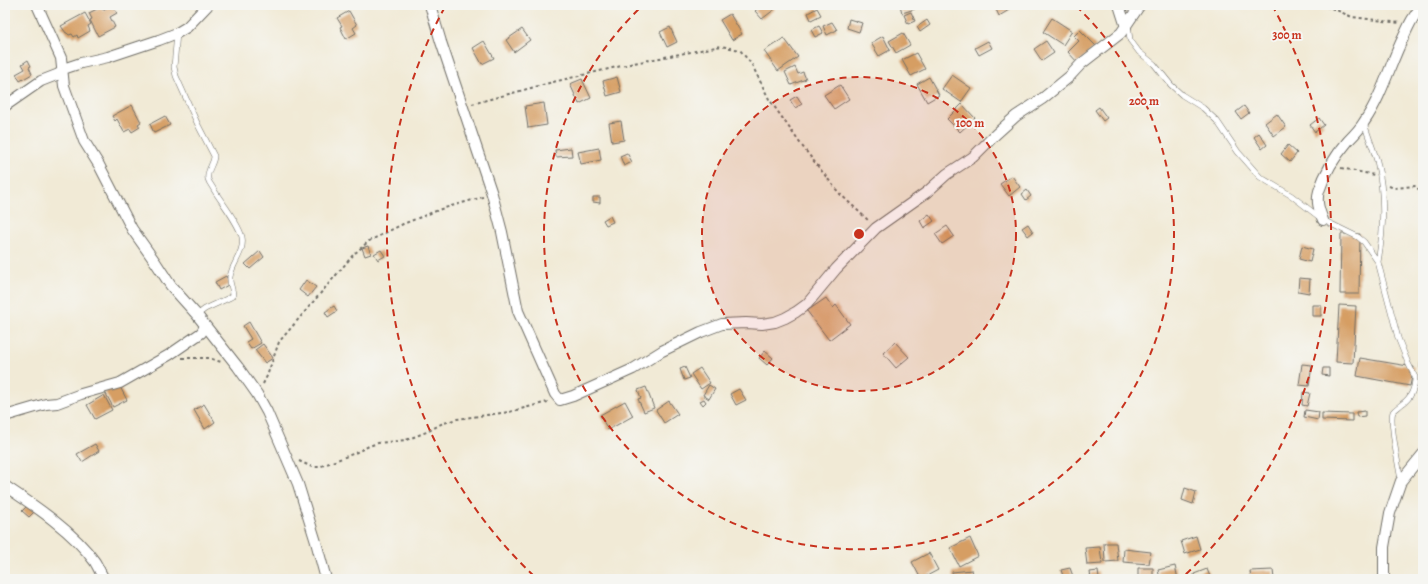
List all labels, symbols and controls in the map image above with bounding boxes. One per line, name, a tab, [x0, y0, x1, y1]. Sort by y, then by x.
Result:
text: 300 m	[1272, 27, 1302, 43]
text: 200 m	[1129, 93, 1159, 109]
text: 100 m	[956, 115, 984, 131]
centre of rings	[852, 227, 866, 241]

